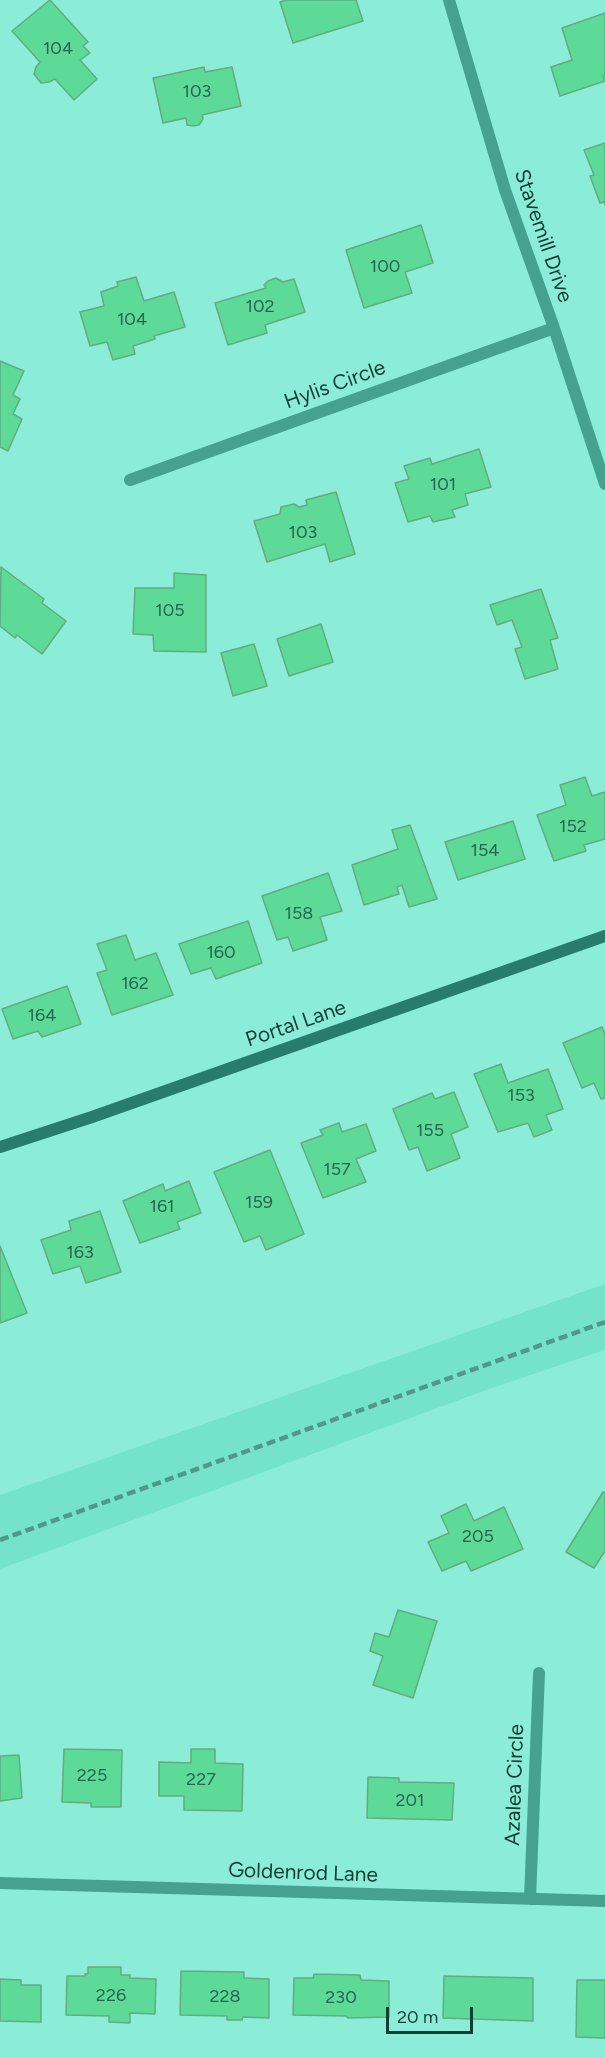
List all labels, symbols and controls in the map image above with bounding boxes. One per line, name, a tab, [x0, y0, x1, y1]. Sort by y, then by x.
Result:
house number: 104	[43, 38, 73, 60]
house number: 103	[183, 81, 211, 103]
street label: Stavemill Drive	[508, 166, 578, 306]
house number: 100	[370, 256, 400, 278]
house number: 102	[245, 296, 275, 318]
house number: 104	[117, 309, 147, 331]
street label: Hylis Circle	[281, 355, 389, 415]
house number: 101	[430, 474, 456, 496]
house number: 103	[289, 522, 317, 544]
house number: 105	[155, 600, 185, 622]
house number: 152	[559, 816, 587, 838]
house number: 154	[471, 840, 499, 862]
house number: 158	[285, 903, 313, 925]
house number: 160	[206, 942, 236, 964]
house number: 162	[121, 973, 149, 995]
street label: Portal Lane	[243, 995, 349, 1053]
house number: 164	[28, 1005, 56, 1027]
house number: 153	[507, 1085, 535, 1107]
house number: 155	[416, 1120, 444, 1142]
house number: 157	[323, 1159, 351, 1181]
house number: 159	[245, 1192, 273, 1214]
house number: 161	[149, 1196, 175, 1218]
house number: 163	[66, 1242, 94, 1264]
house number: 205	[462, 1526, 494, 1548]
street label: Azalea Circle	[500, 1724, 530, 1846]
house number: 225	[77, 1765, 107, 1787]
house number: 227	[186, 1769, 216, 1791]
house number: 201	[395, 1790, 425, 1812]
street label: Goldenrod Lane	[228, 1858, 378, 1888]
house number: 226	[96, 1985, 126, 2007]
house number: 228	[209, 1986, 241, 2008]
house number: 230	[325, 1987, 357, 2009]
scale bar	[389, 1995, 476, 2033]
text: 20 m	[397, 2006, 438, 2028]

